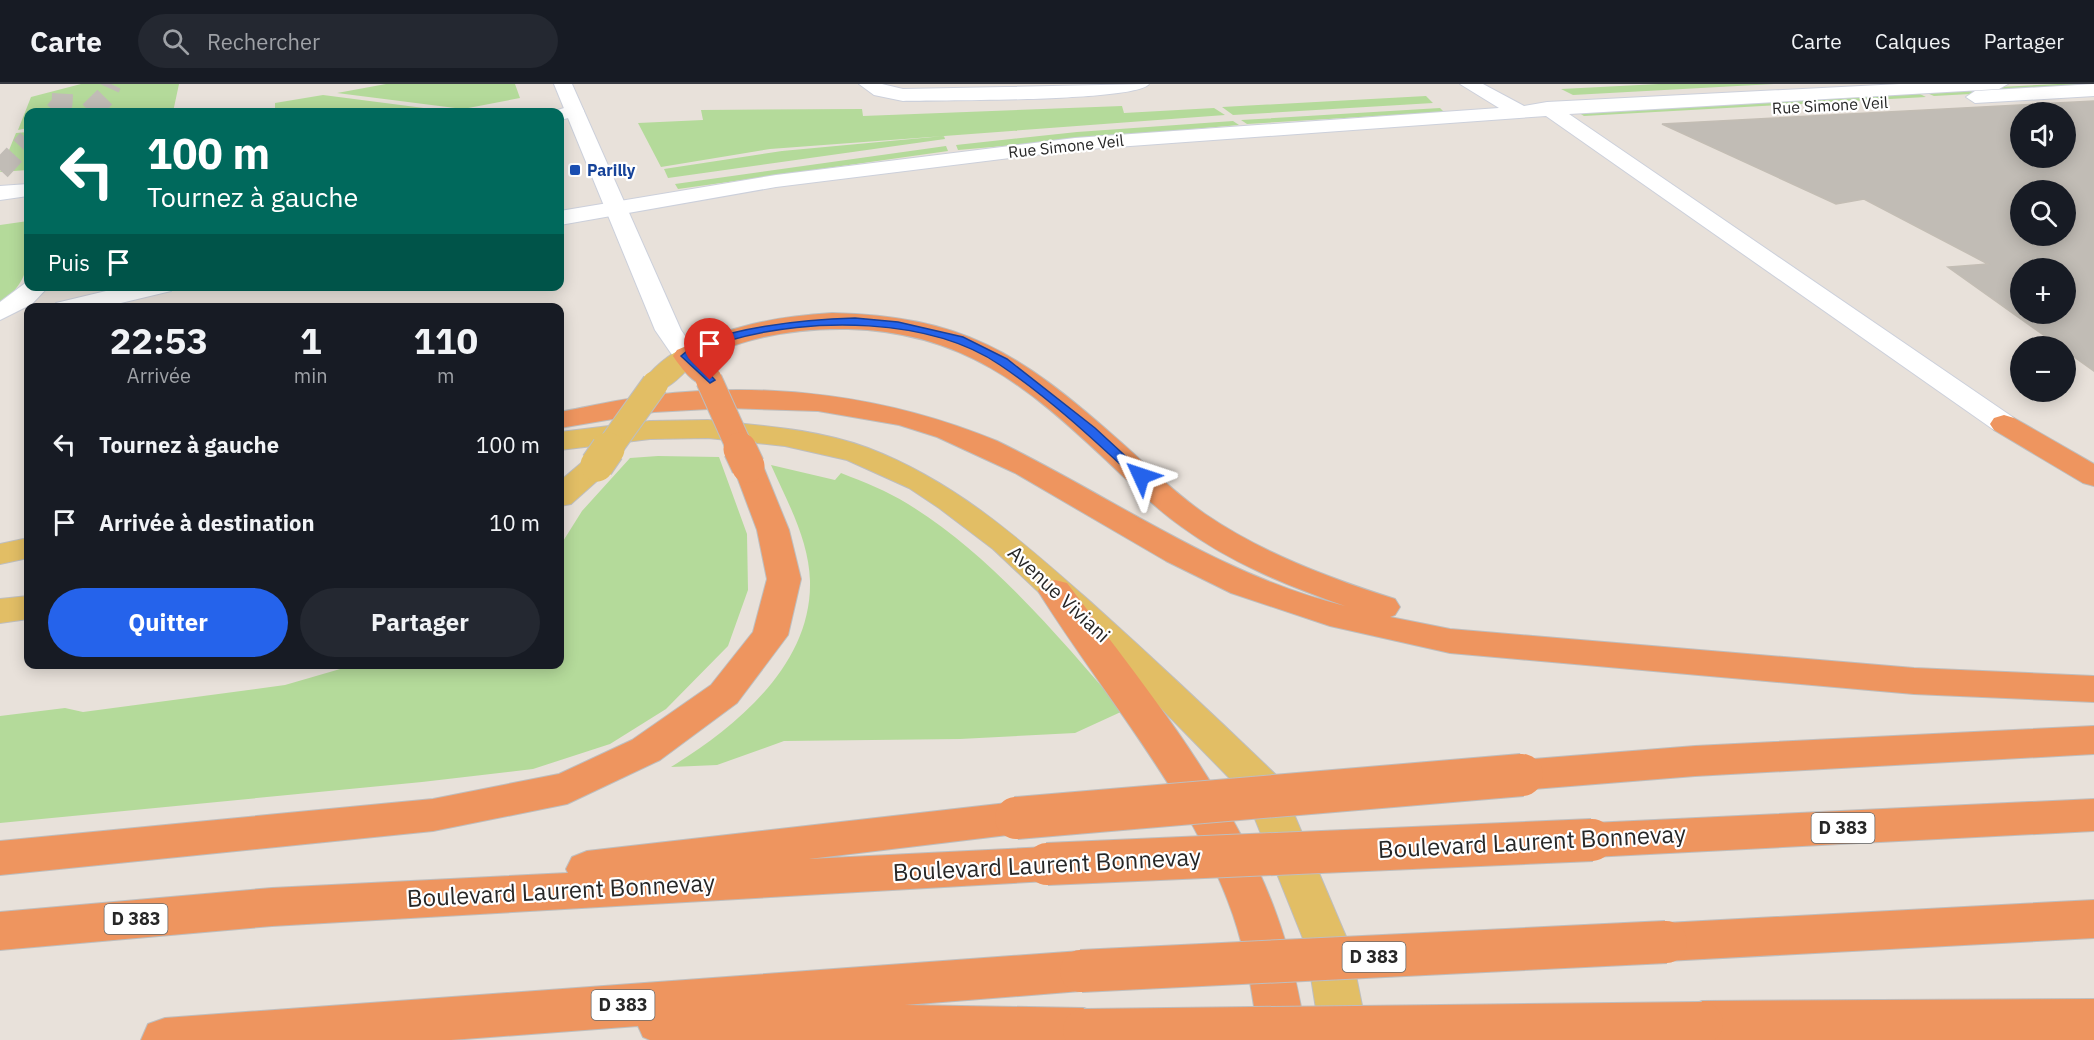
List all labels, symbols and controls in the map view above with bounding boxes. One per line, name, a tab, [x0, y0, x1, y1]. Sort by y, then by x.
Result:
search box	[138, 14, 558, 68]
text: Carte	[30, 23, 102, 60]
icon: search	[159, 25, 192, 58]
text: Rechercher	[207, 27, 320, 56]
text: Carte	[1791, 27, 1842, 55]
text: Calques	[1875, 27, 1951, 55]
text: Partager	[1984, 27, 2064, 55]
street label: Rue Simone Veil	[1771, 92, 1889, 118]
map controls	[2010, 102, 2076, 402]
button: sound	[2010, 102, 2076, 168]
text: 100 m	[147, 126, 270, 181]
street label: Rue Simone Veil	[1007, 130, 1125, 162]
icon: left	[48, 132, 126, 210]
place label: Parilly	[587, 160, 636, 180]
marker: Parilly	[568, 163, 582, 177]
text: Tournez à gauche	[147, 179, 358, 214]
button: search	[2010, 180, 2076, 246]
icon: arrive	[102, 246, 135, 279]
text: Puis	[48, 248, 90, 277]
button: +	[2010, 258, 2076, 324]
text: 22:53	[110, 317, 208, 364]
text: 1	[300, 317, 322, 364]
text: 110	[413, 317, 478, 364]
pin	[684, 318, 735, 380]
icon: arrive	[693, 327, 726, 360]
button: −	[2010, 336, 2076, 402]
text: Arrivée	[127, 362, 191, 389]
text: min	[294, 362, 328, 389]
text: m	[437, 362, 455, 389]
icon: left	[48, 428, 81, 461]
text: Tournez à gauche	[99, 430, 279, 459]
text: 100 m	[476, 430, 540, 459]
position arrow	[1109, 444, 1173, 508]
icon: arrive	[48, 506, 81, 539]
text: Arrivée à destination	[99, 508, 315, 537]
text: 10 m	[489, 508, 540, 537]
street label: Avenue Viviani	[1002, 539, 1116, 648]
button: Quitter	[48, 588, 288, 657]
button: Partager	[300, 588, 540, 657]
road number: D 383	[1812, 813, 1874, 843]
street label: Boulevard Laurent Bonnevay	[1377, 817, 1687, 865]
street label: Boulevard Laurent Bonnevay	[892, 840, 1202, 888]
street label: Boulevard Laurent Bonnevay	[406, 866, 716, 914]
road number: D 383	[104, 904, 168, 934]
road number: D 383	[1342, 942, 1406, 972]
road number: D 383	[592, 990, 654, 1020]

